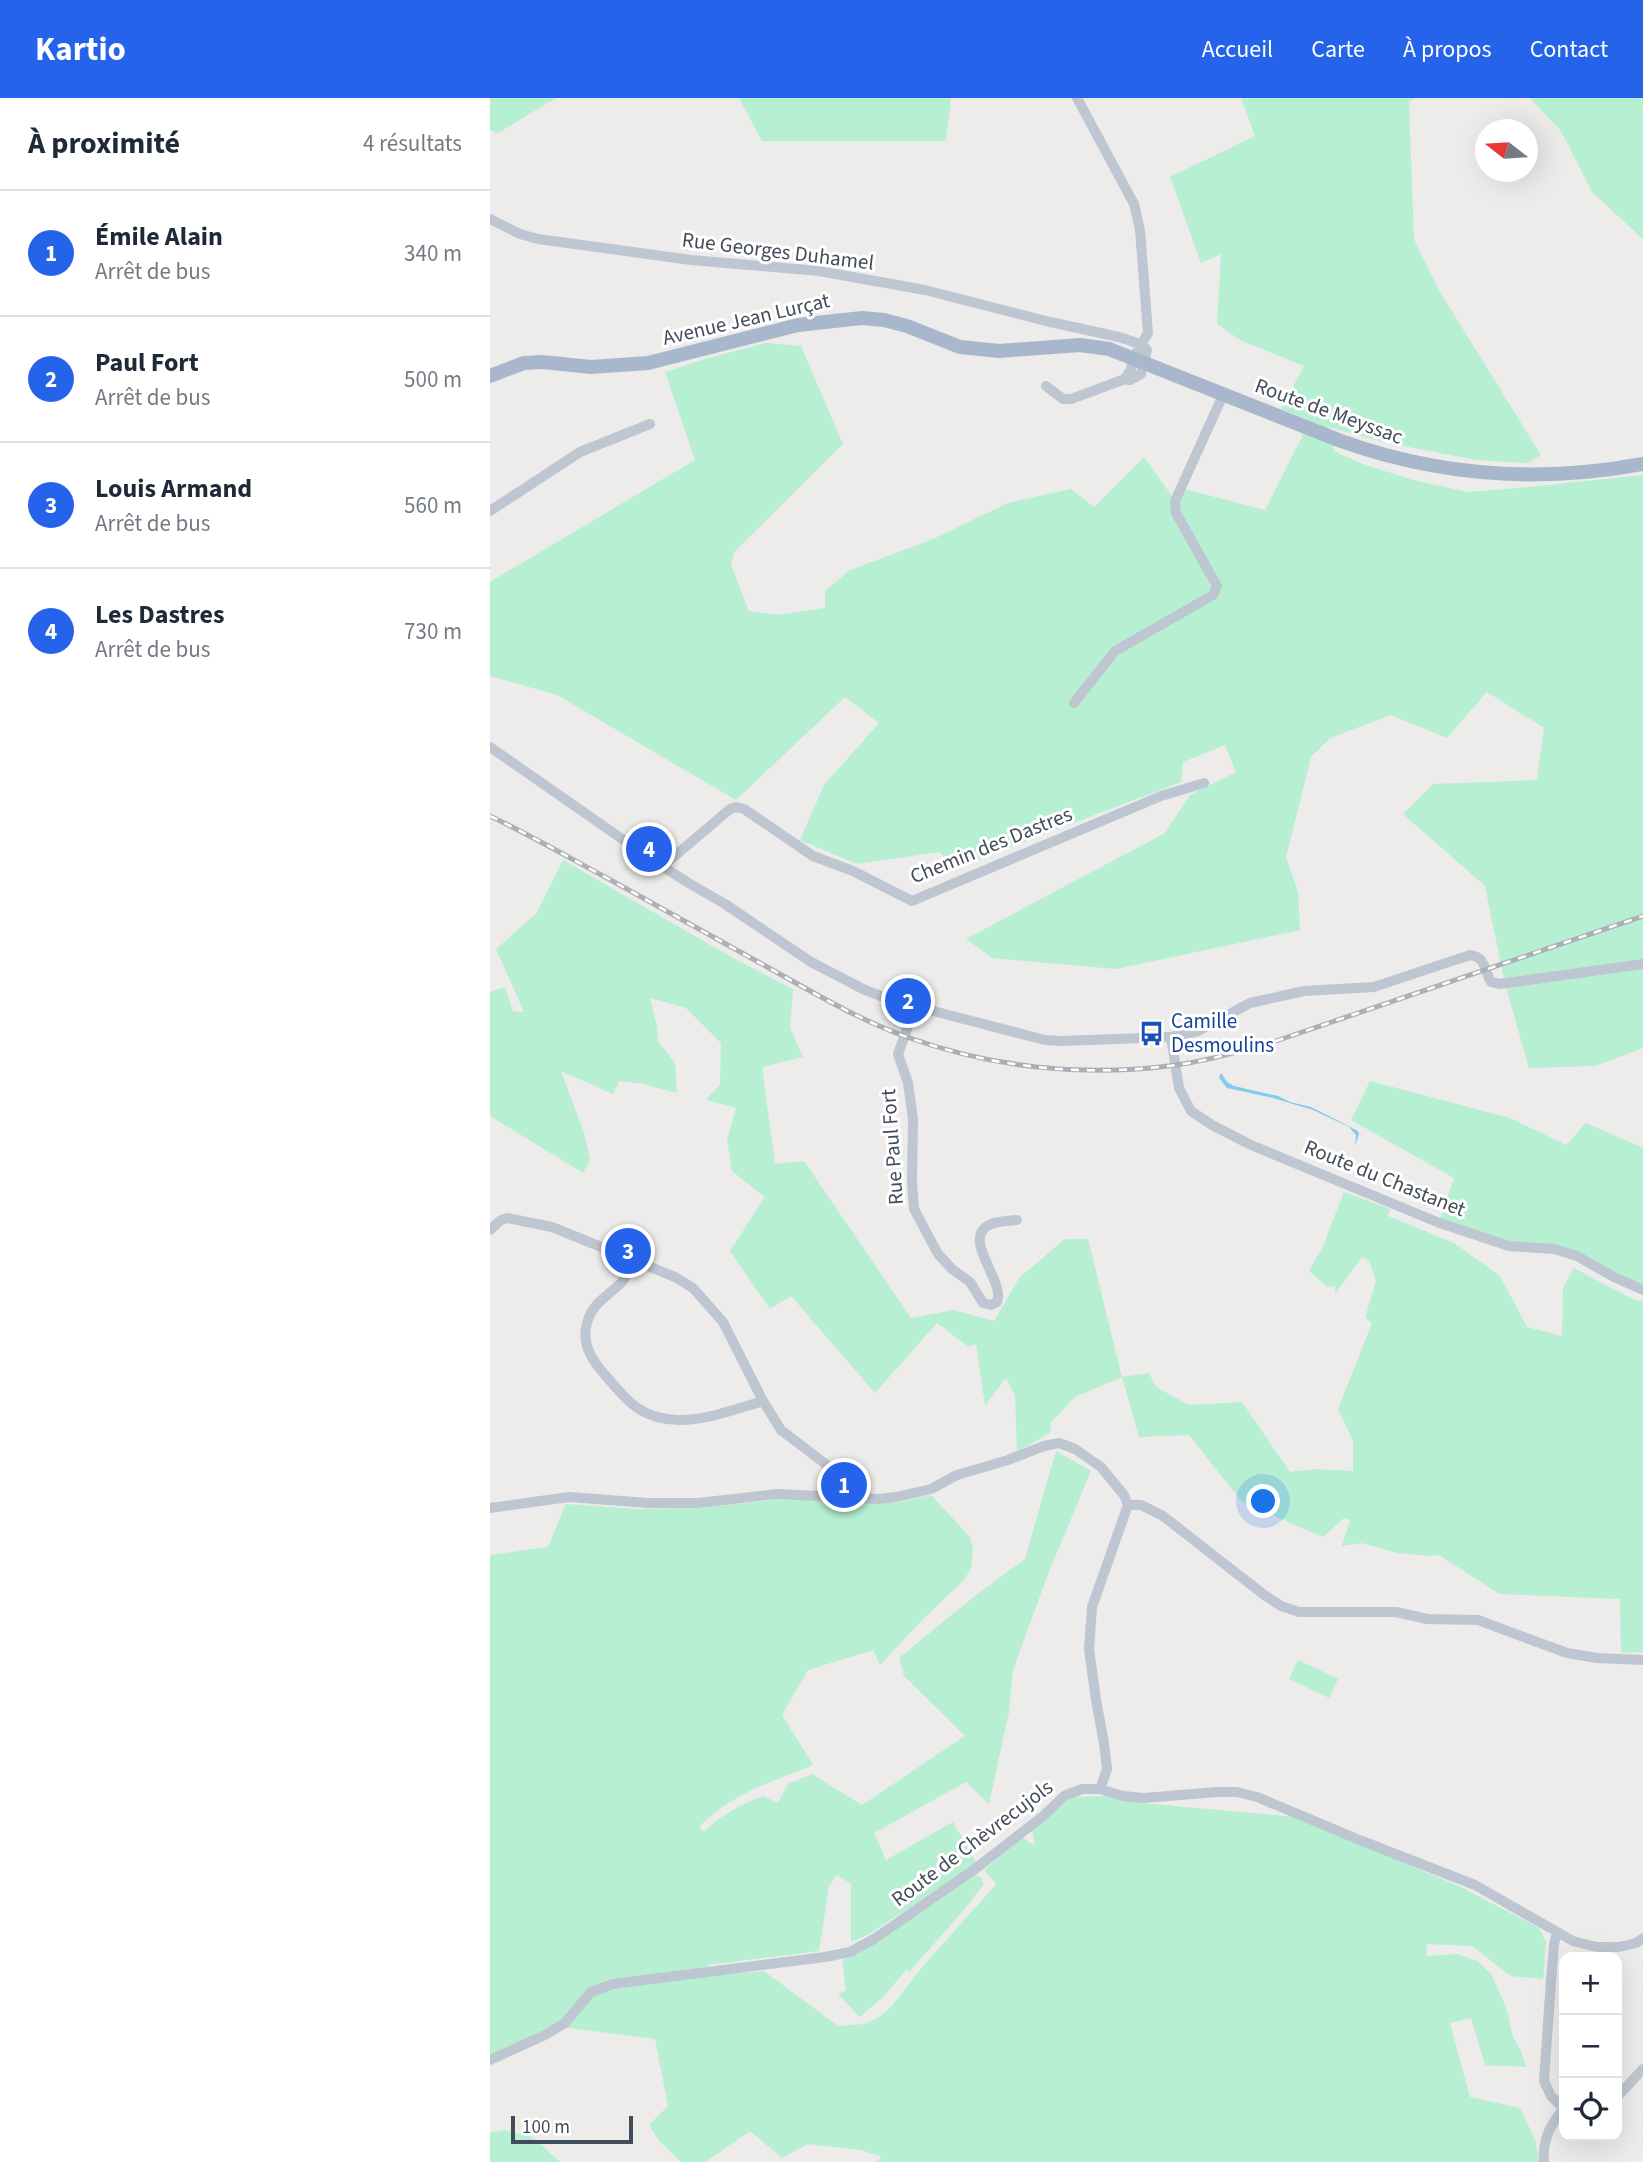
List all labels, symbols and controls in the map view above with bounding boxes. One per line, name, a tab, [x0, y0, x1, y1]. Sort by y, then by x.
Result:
text: Kartio	[35, 26, 126, 73]
text: Accueil	[1202, 32, 1273, 67]
text: Carte	[1311, 32, 1365, 67]
text: À propos	[1403, 32, 1492, 67]
text: Contact	[1530, 32, 1608, 67]
north arrow	[1475, 119, 1538, 182]
text: À proximité	[28, 122, 180, 165]
text: 4 résultats	[363, 127, 462, 160]
text: Émile Alain	[95, 218, 223, 255]
street label: Rue Georges Duhamel	[680, 224, 876, 278]
text: 1	[45, 237, 57, 270]
text: 340 m	[404, 237, 462, 270]
text: Arrêt de bus	[95, 255, 210, 288]
street label: Avenue Jean Lurçat	[659, 285, 833, 353]
text: Paul Fort	[95, 344, 199, 381]
text: 2	[45, 363, 57, 396]
text: 500 m	[404, 363, 462, 396]
street label: Route de Meyssac	[1251, 370, 1408, 452]
text: Arrêt de bus	[95, 381, 210, 414]
text: Louis Armand	[95, 470, 252, 507]
text: 3	[45, 489, 57, 522]
text: 560 m	[404, 489, 462, 522]
text: Arrêt de bus	[95, 507, 210, 540]
text: Les Dastres	[95, 596, 225, 633]
text: 4	[45, 615, 57, 648]
text: 730 m	[404, 615, 462, 648]
text: Arrêt de bus	[95, 633, 210, 666]
street label: Chemin des Dastres	[905, 799, 1077, 891]
pin: 4	[626, 823, 672, 875]
pin: 2	[885, 975, 931, 1027]
place label: Camille Desmoulins	[1171, 1006, 1274, 1060]
bus stop icon: Camille Desmoulins	[1137, 1019, 1165, 1047]
street label: Rue Paul Fort	[873, 1088, 911, 1206]
street label: Route du Chastanet	[1300, 1132, 1470, 1224]
pin: 3	[605, 1225, 651, 1277]
pin: 1	[821, 1459, 867, 1511]
your location	[1246, 1484, 1280, 1518]
street label: Route de Chèvrecujols	[885, 1772, 1059, 1914]
map controls	[1559, 1952, 1622, 2141]
button: +	[1559, 1952, 1622, 2015]
button: −	[1559, 2015, 1622, 2078]
button: locate	[1559, 2078, 1622, 2141]
scale bar	[511, 2113, 634, 2145]
text: 100 m	[522, 2114, 570, 2141]

